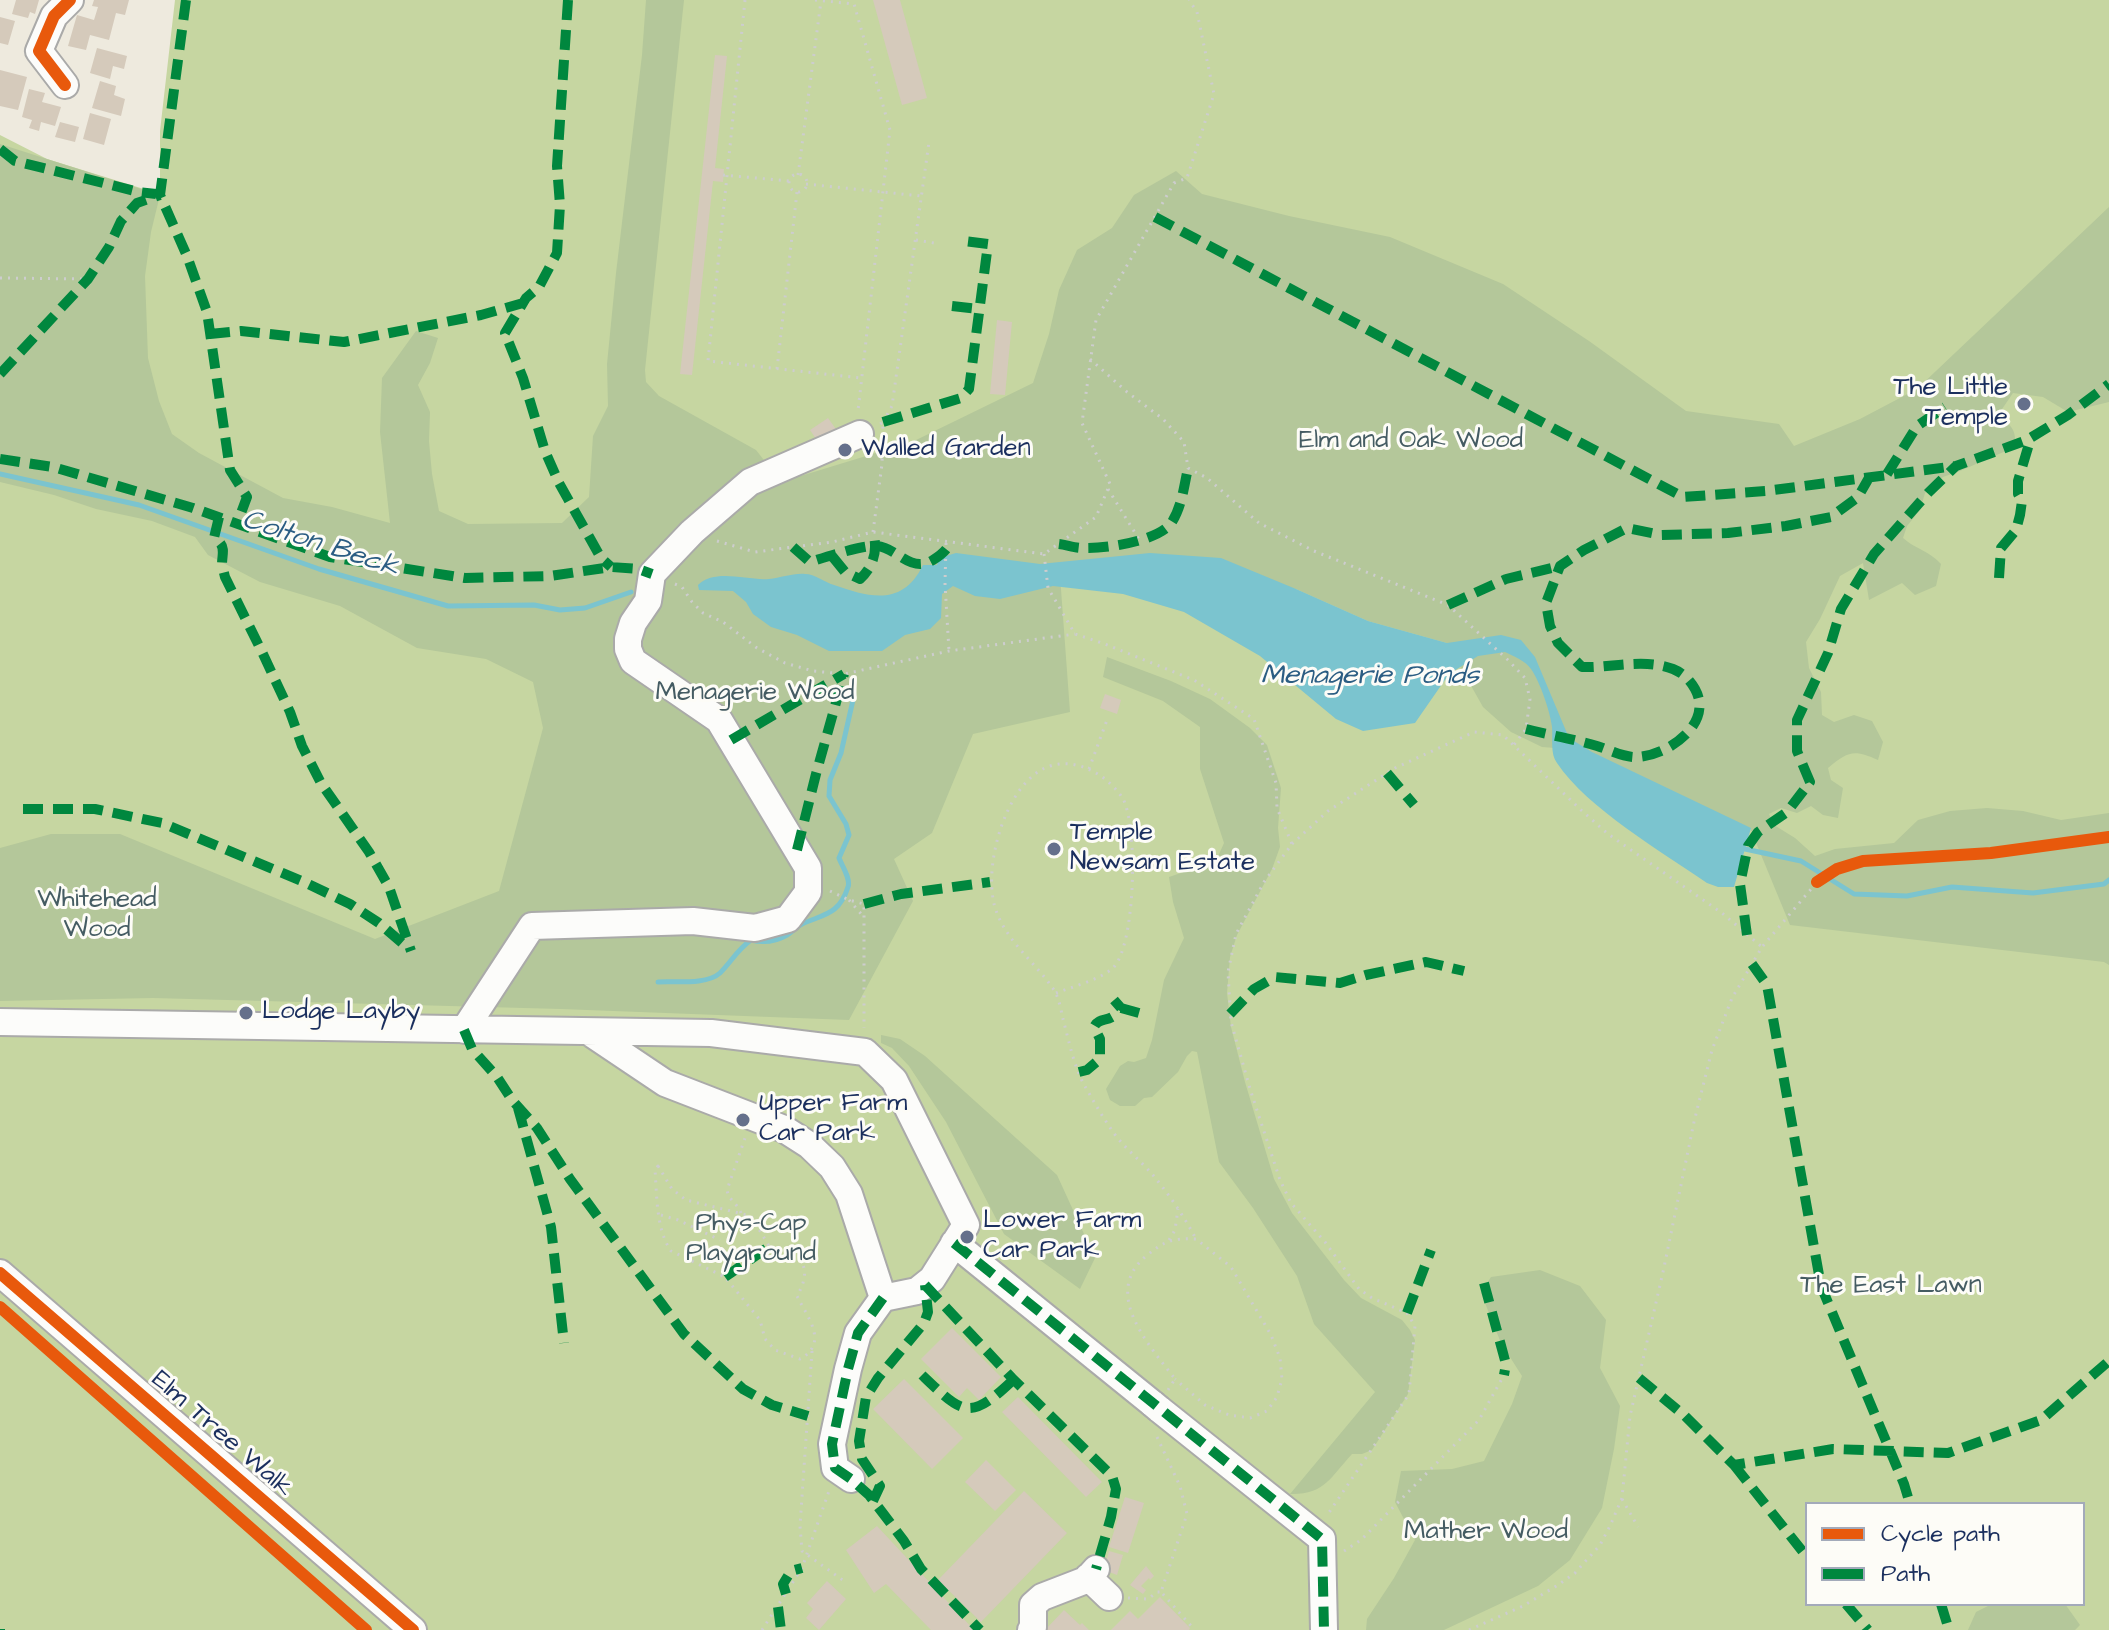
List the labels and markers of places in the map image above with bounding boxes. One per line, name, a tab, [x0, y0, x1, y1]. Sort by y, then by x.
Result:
place label: The Little Temple	[1893, 373, 2008, 434]
marker: The Little Temple	[2015, 395, 2033, 413]
place label: Walled Garden	[861, 434, 1031, 466]
marker: Walled Garden	[836, 441, 854, 459]
place label: Temple Newsam Estate	[1070, 818, 1255, 880]
marker: Temple Newsam Estate	[1045, 840, 1063, 858]
place label: Lodge Layby	[262, 997, 420, 1029]
marker: Lodge Layby	[237, 1004, 255, 1022]
place label: Upper Farm Car Park	[759, 1089, 907, 1150]
marker: Upper Farm Car Park	[734, 1111, 752, 1129]
place label: Lower Farm Car Park	[983, 1206, 1141, 1268]
marker: Lower Farm Car Park	[958, 1228, 976, 1246]

